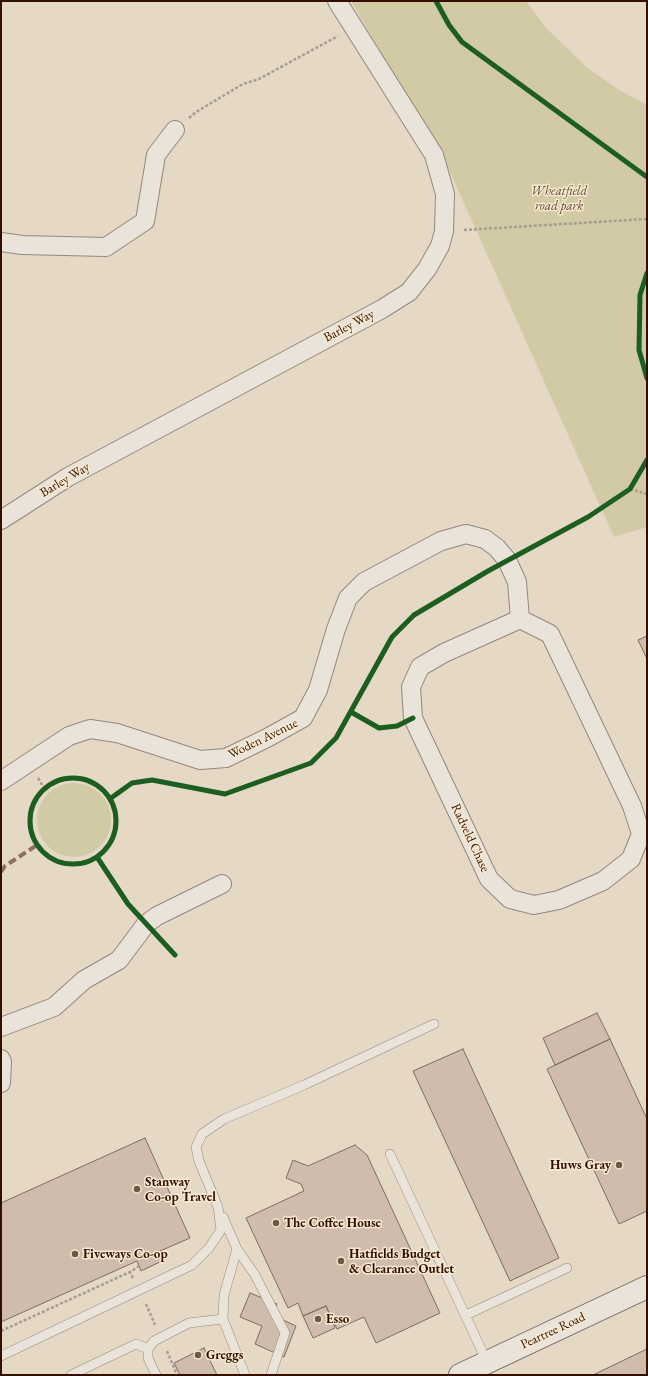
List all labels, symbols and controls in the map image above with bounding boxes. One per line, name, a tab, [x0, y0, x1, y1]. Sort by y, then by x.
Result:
park label: Wheatfield road park	[531, 183, 587, 214]
street label: Barley Way	[321, 306, 377, 346]
street label: Barley Way	[37, 459, 93, 501]
street label: Woden Avenue	[226, 715, 300, 763]
street label: Radveld Chase	[447, 801, 493, 875]
place label: Huws Gray	[550, 1157, 611, 1173]
marker: Huws Gray	[614, 1160, 624, 1170]
place label: Stanway Co-op Travel	[145, 1174, 216, 1205]
marker: Stanway Co-op Travel	[132, 1184, 142, 1194]
place label: The Coffee House	[284, 1215, 381, 1231]
marker: The Coffee House	[271, 1218, 281, 1228]
place label: Fiveways Co-op	[83, 1246, 168, 1262]
place label: Hatfields Budget & Clearance Outlet	[349, 1246, 454, 1277]
marker: Fiveways Co-op	[70, 1249, 80, 1259]
marker: Hatfields Budget & Clearance Outlet	[336, 1256, 346, 1266]
street label: Peartree Road	[518, 1309, 588, 1353]
place label: Esso	[326, 1311, 349, 1327]
marker: Esso	[313, 1314, 323, 1324]
place label: Greggs	[206, 1347, 244, 1363]
marker: Greggs	[193, 1350, 203, 1360]

